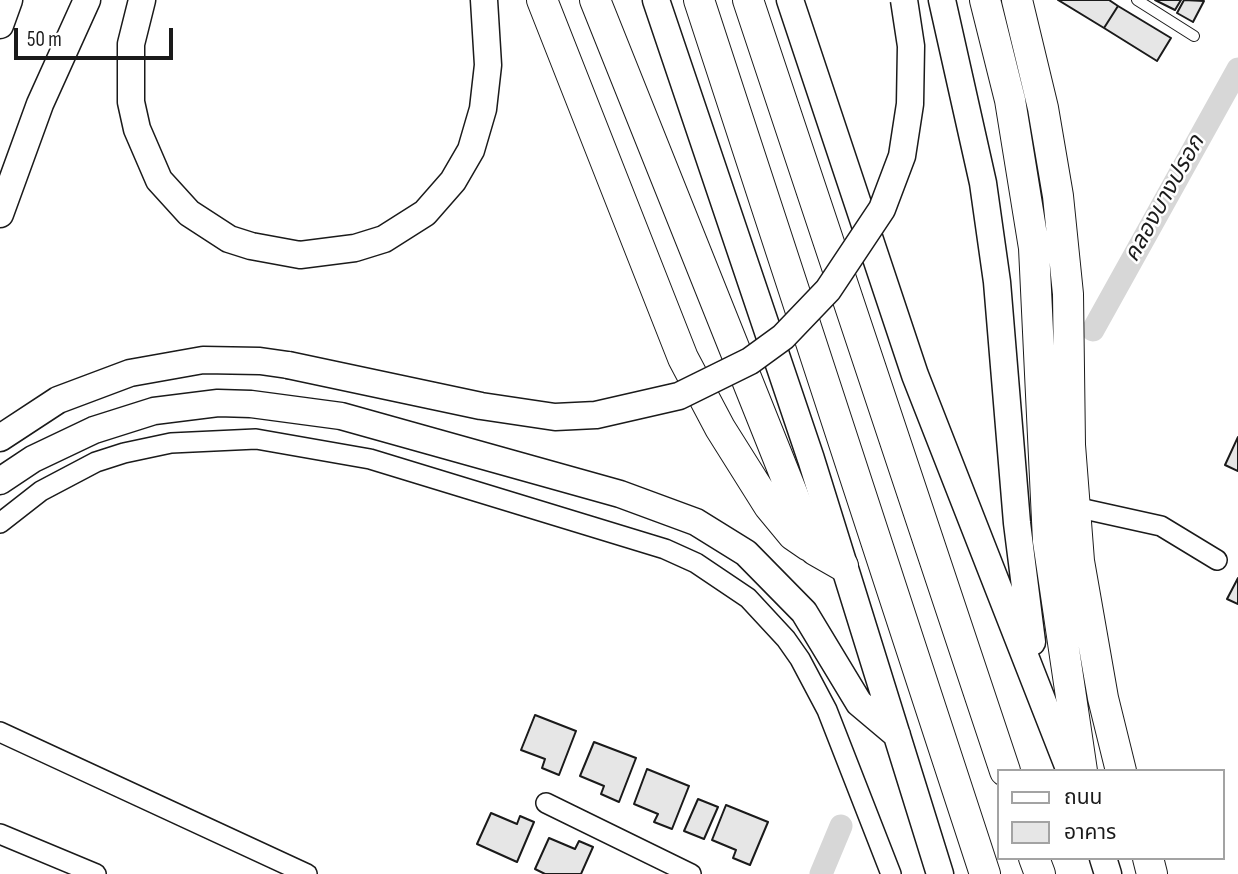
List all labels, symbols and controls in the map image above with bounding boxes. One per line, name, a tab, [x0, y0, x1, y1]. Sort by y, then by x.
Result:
scale bar	[18, 14, 177, 58]
text: 50 m	[27, 27, 62, 52]
water label: คลองบางปรอก	[1119, 131, 1211, 267]
legend	[996, 769, 1224, 860]
text: ถนน	[1064, 785, 1102, 810]
text: อาคาร	[1064, 820, 1116, 845]

